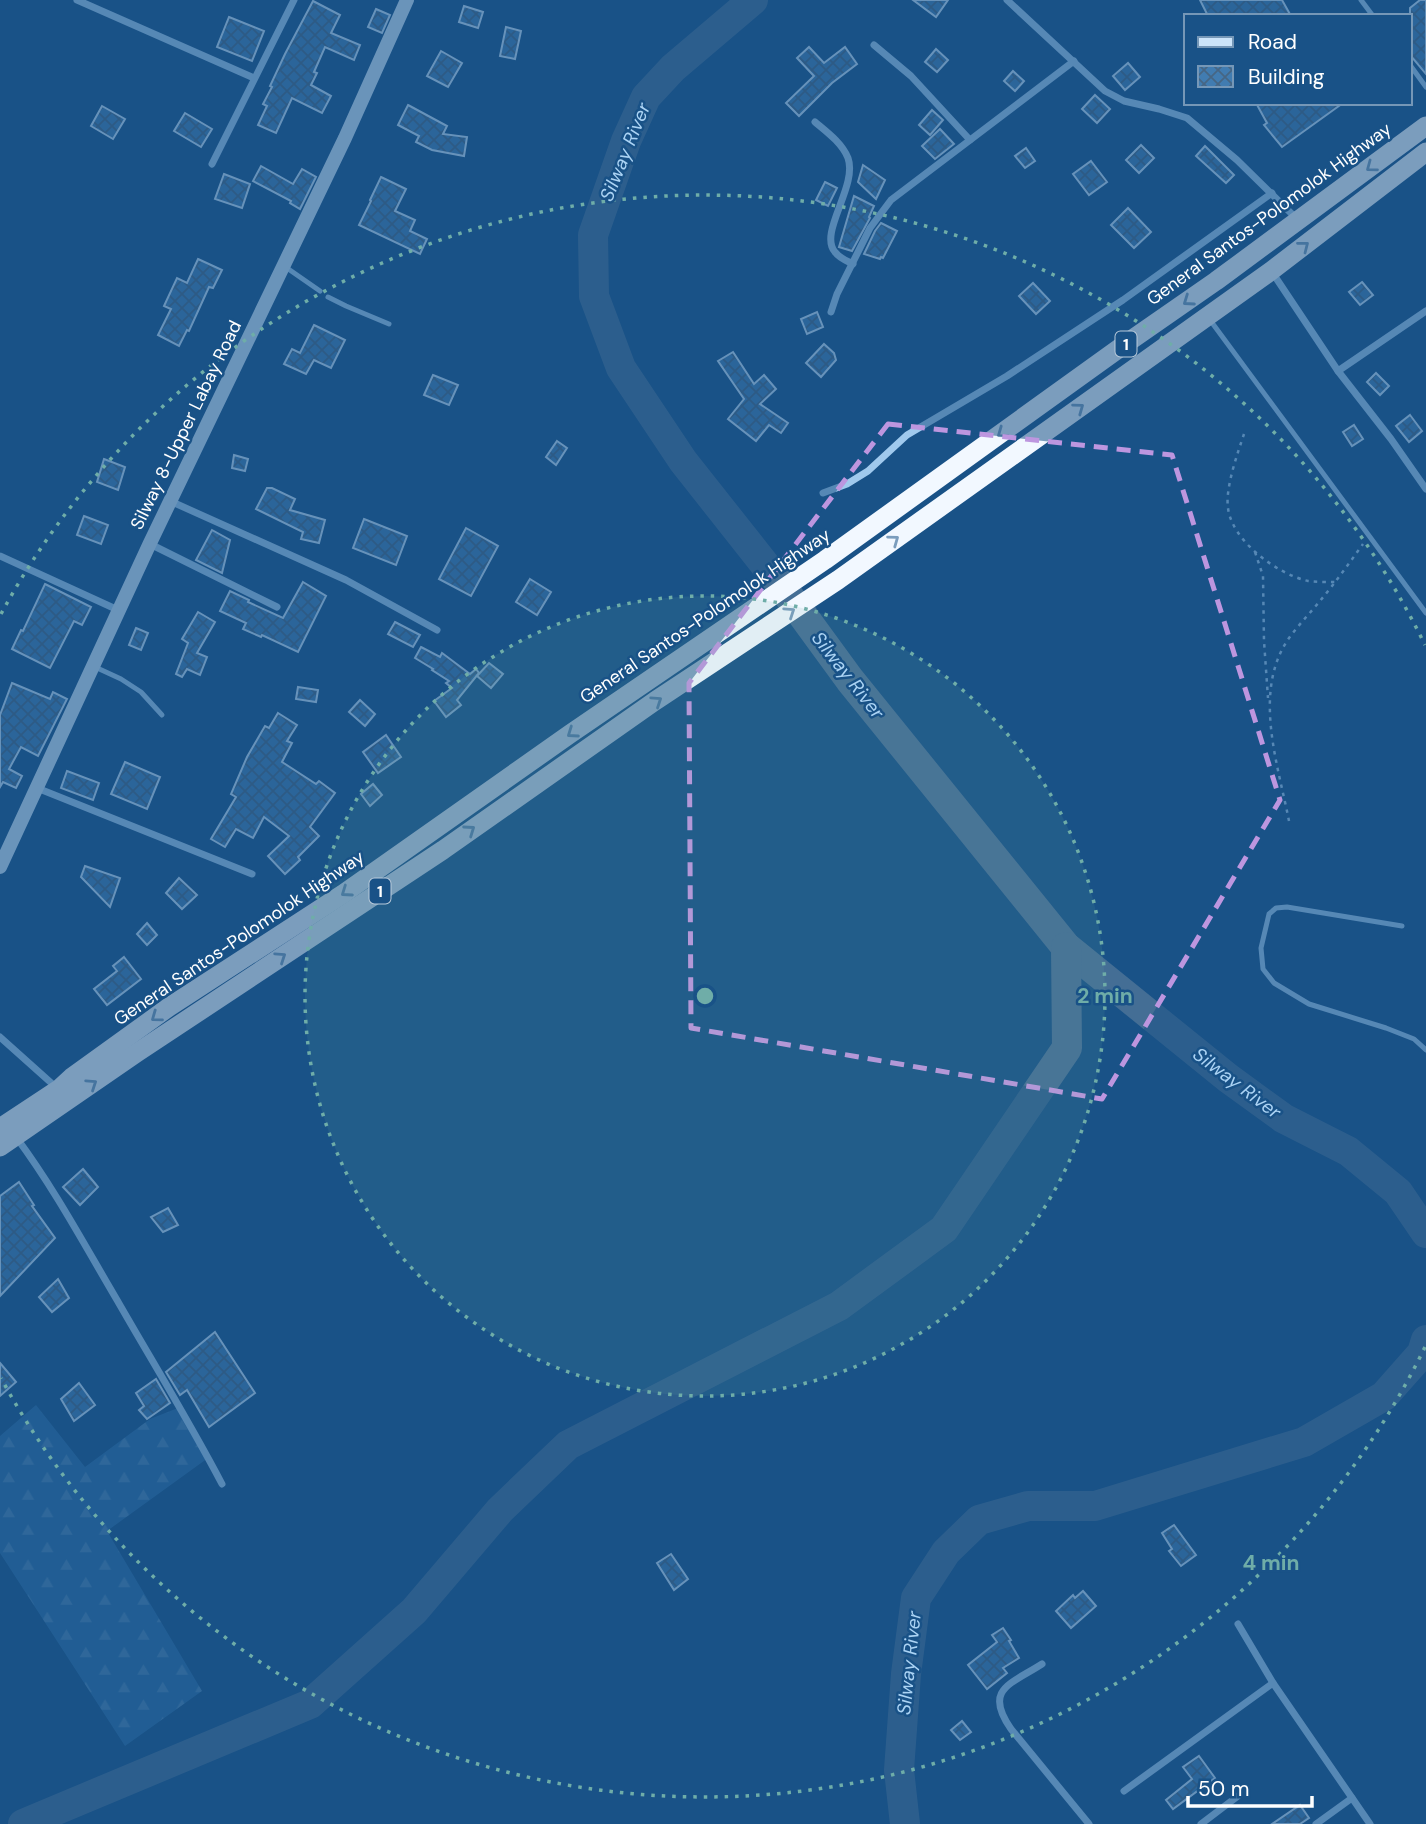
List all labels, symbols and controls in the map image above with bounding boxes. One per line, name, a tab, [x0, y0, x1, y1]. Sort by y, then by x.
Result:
legend	[1184, 14, 1412, 105]
text: Road	[1248, 28, 1297, 56]
text: Building	[1248, 63, 1325, 91]
water label: Silway River	[594, 98, 656, 205]
street label: General Santos-Polomolok Highway	[1142, 117, 1396, 311]
one-way arrow	[1366, 158, 1379, 171]
one-way arrow	[1296, 242, 1308, 255]
one-way arrow	[1183, 293, 1196, 305]
street label: Silway 8-Upper Labay Road	[125, 316, 247, 534]
road number: 1	[1116, 332, 1136, 356]
one-way arrow	[1071, 404, 1084, 416]
one-way arrow	[997, 425, 1010, 437]
street label: General Santos-Polomolok Highway	[575, 523, 835, 709]
one-way arrow	[886, 536, 899, 548]
one-way arrow	[782, 608, 795, 620]
water label: Silway River	[806, 626, 890, 724]
one-way arrow	[649, 696, 662, 709]
one-way arrow	[567, 725, 580, 737]
one-way arrow	[462, 826, 475, 838]
street label: General Santos-Polomolok Highway	[109, 845, 369, 1031]
road number: 1	[370, 878, 390, 904]
one-way arrow	[341, 884, 354, 896]
one-way arrow	[273, 953, 286, 965]
text: 2 min	[1077, 982, 1133, 1010]
centre of rings	[693, 984, 717, 1008]
one-way arrow	[151, 1009, 164, 1021]
water label: Silway River	[1188, 1042, 1287, 1125]
one-way arrow	[84, 1080, 97, 1092]
text: 4 min	[1242, 1549, 1300, 1577]
water label: Silway River	[891, 1609, 927, 1716]
scale bar	[1188, 1764, 1312, 1808]
text: 50 m	[1198, 1775, 1249, 1803]

